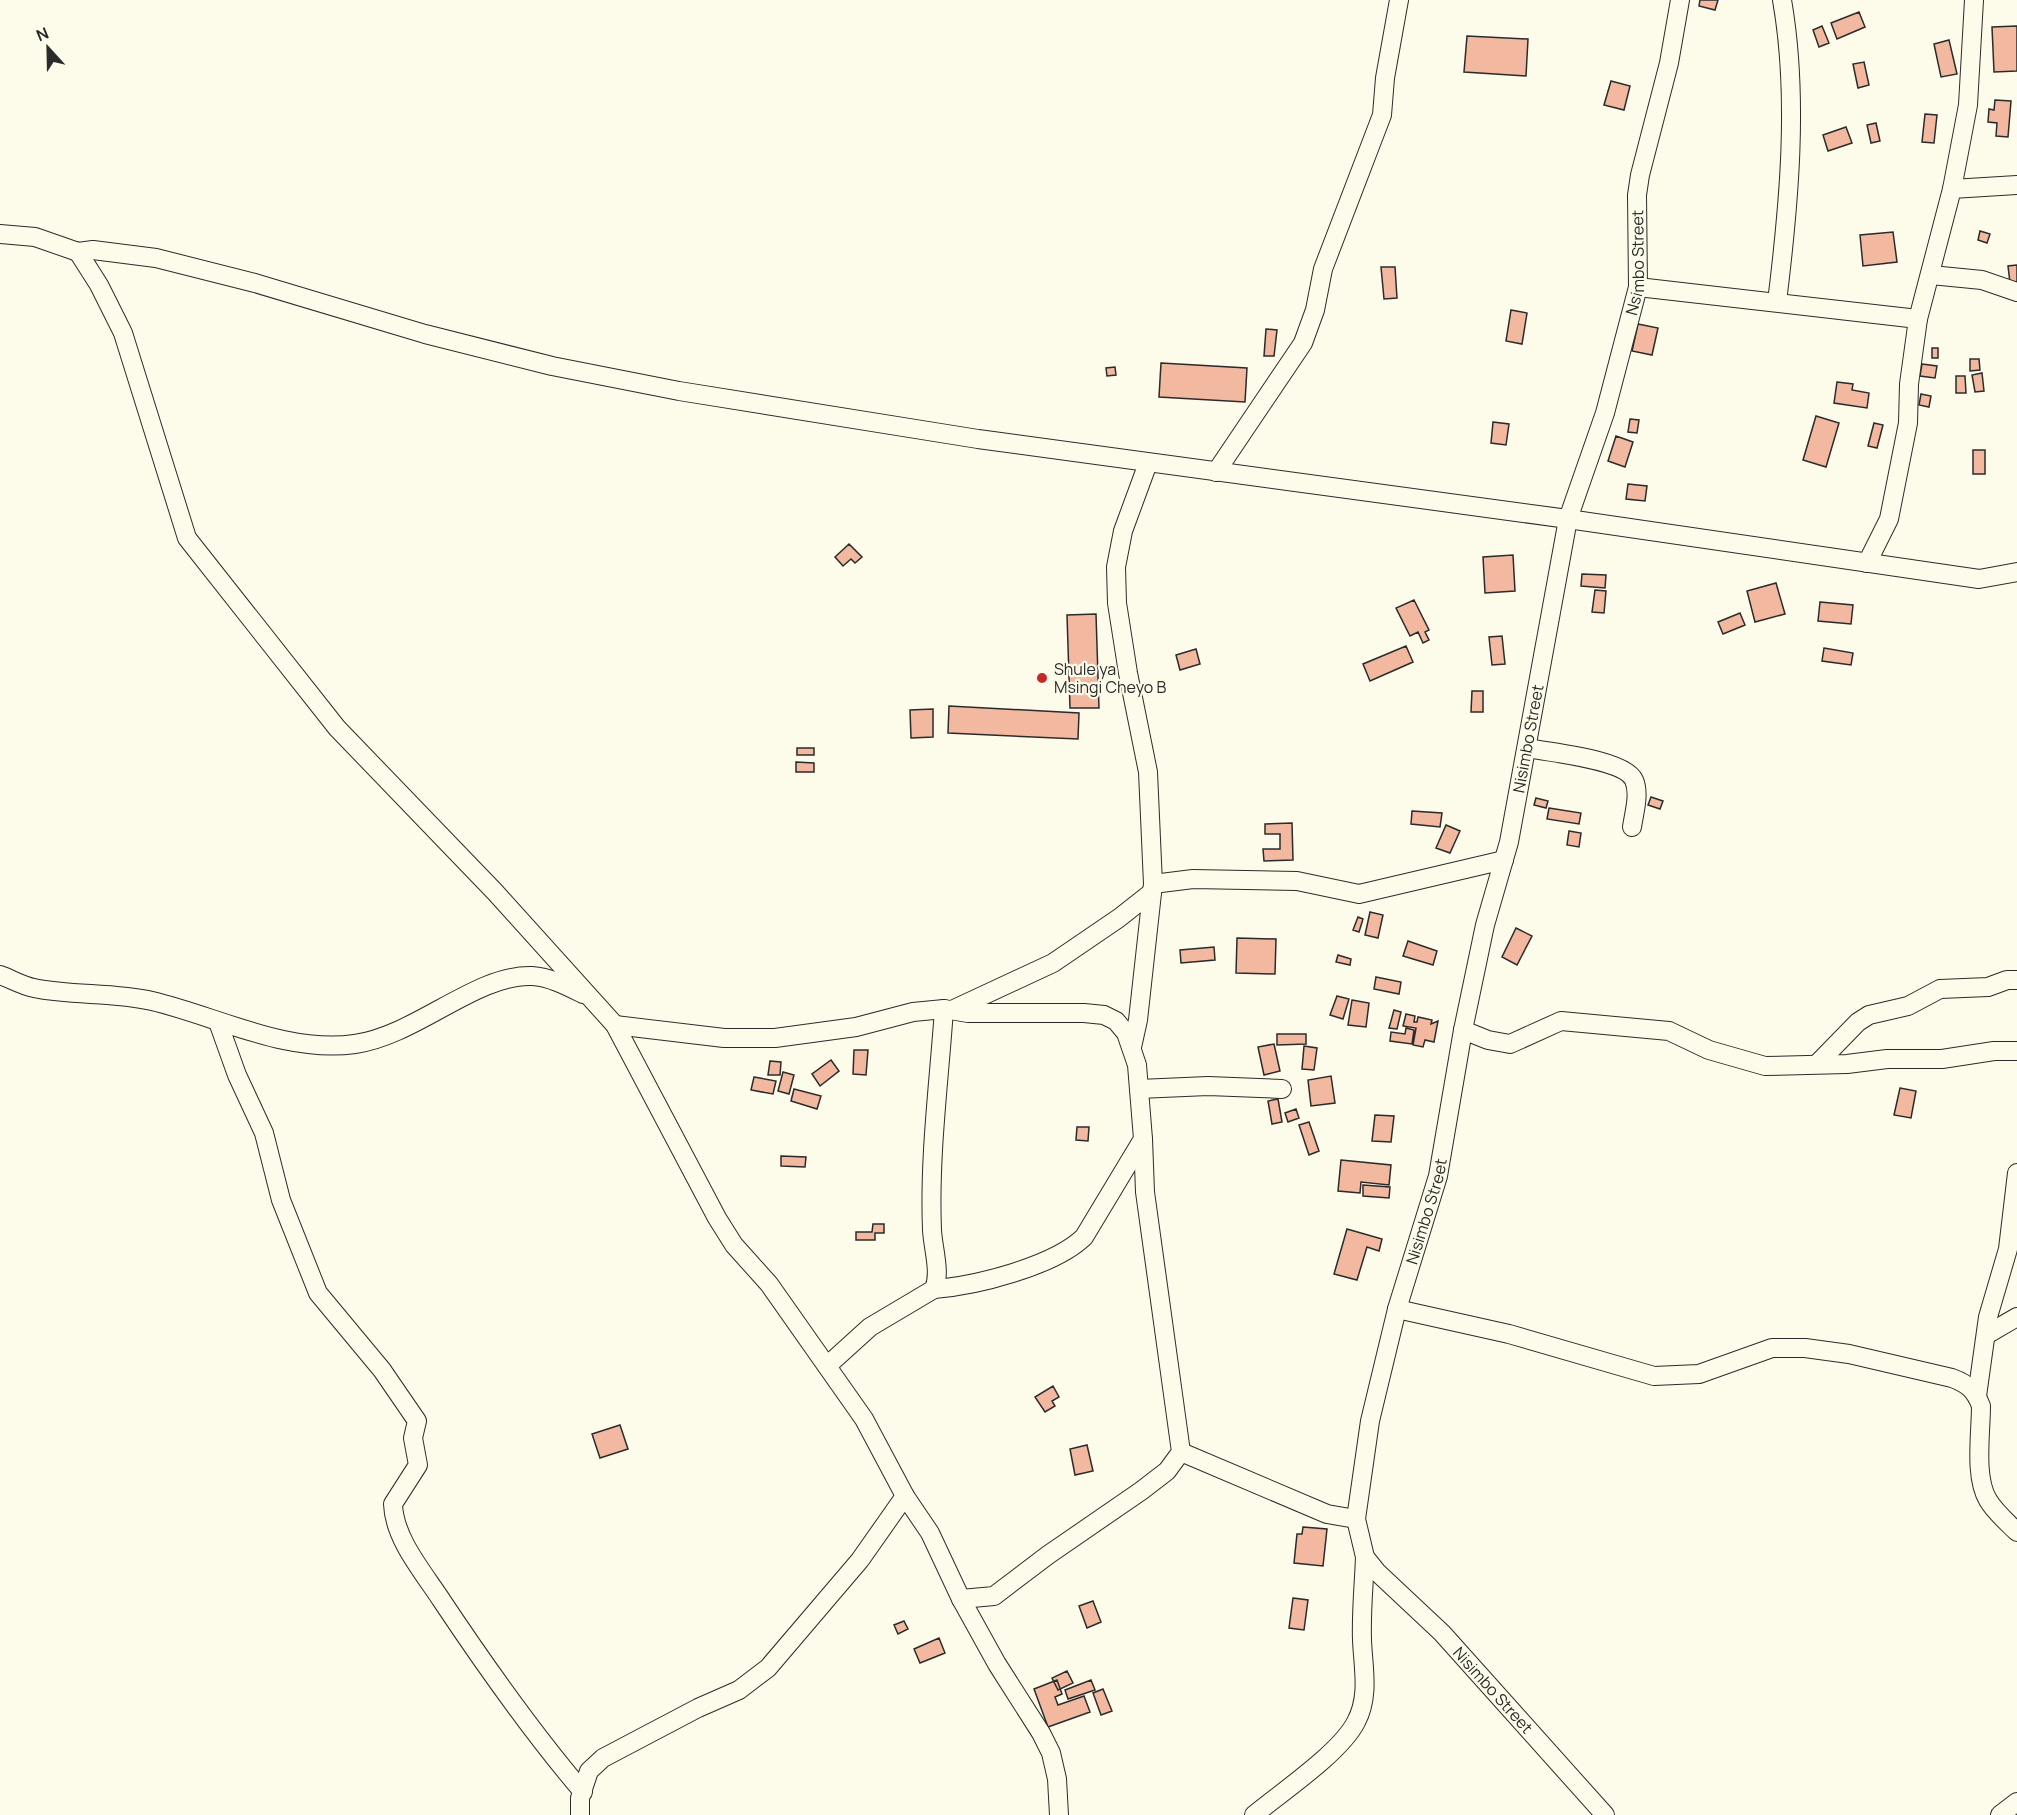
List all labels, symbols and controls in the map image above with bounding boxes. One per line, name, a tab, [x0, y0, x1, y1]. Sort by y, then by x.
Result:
north arrow	[18, 18, 78, 78]
text: N	[33, 22, 52, 46]
street label: Nsimbo Street	[1620, 210, 1649, 318]
place label: Shule ya Msingi Cheyo B	[1054, 658, 1166, 698]
marker: Shule ya Msingi Cheyo B	[1035, 671, 1049, 685]
street label: Nisimbo Street	[1507, 683, 1549, 795]
street label: Nisimbo Street	[1400, 1157, 1452, 1267]
street label: Nisimbo Street	[1448, 1642, 1538, 1738]

